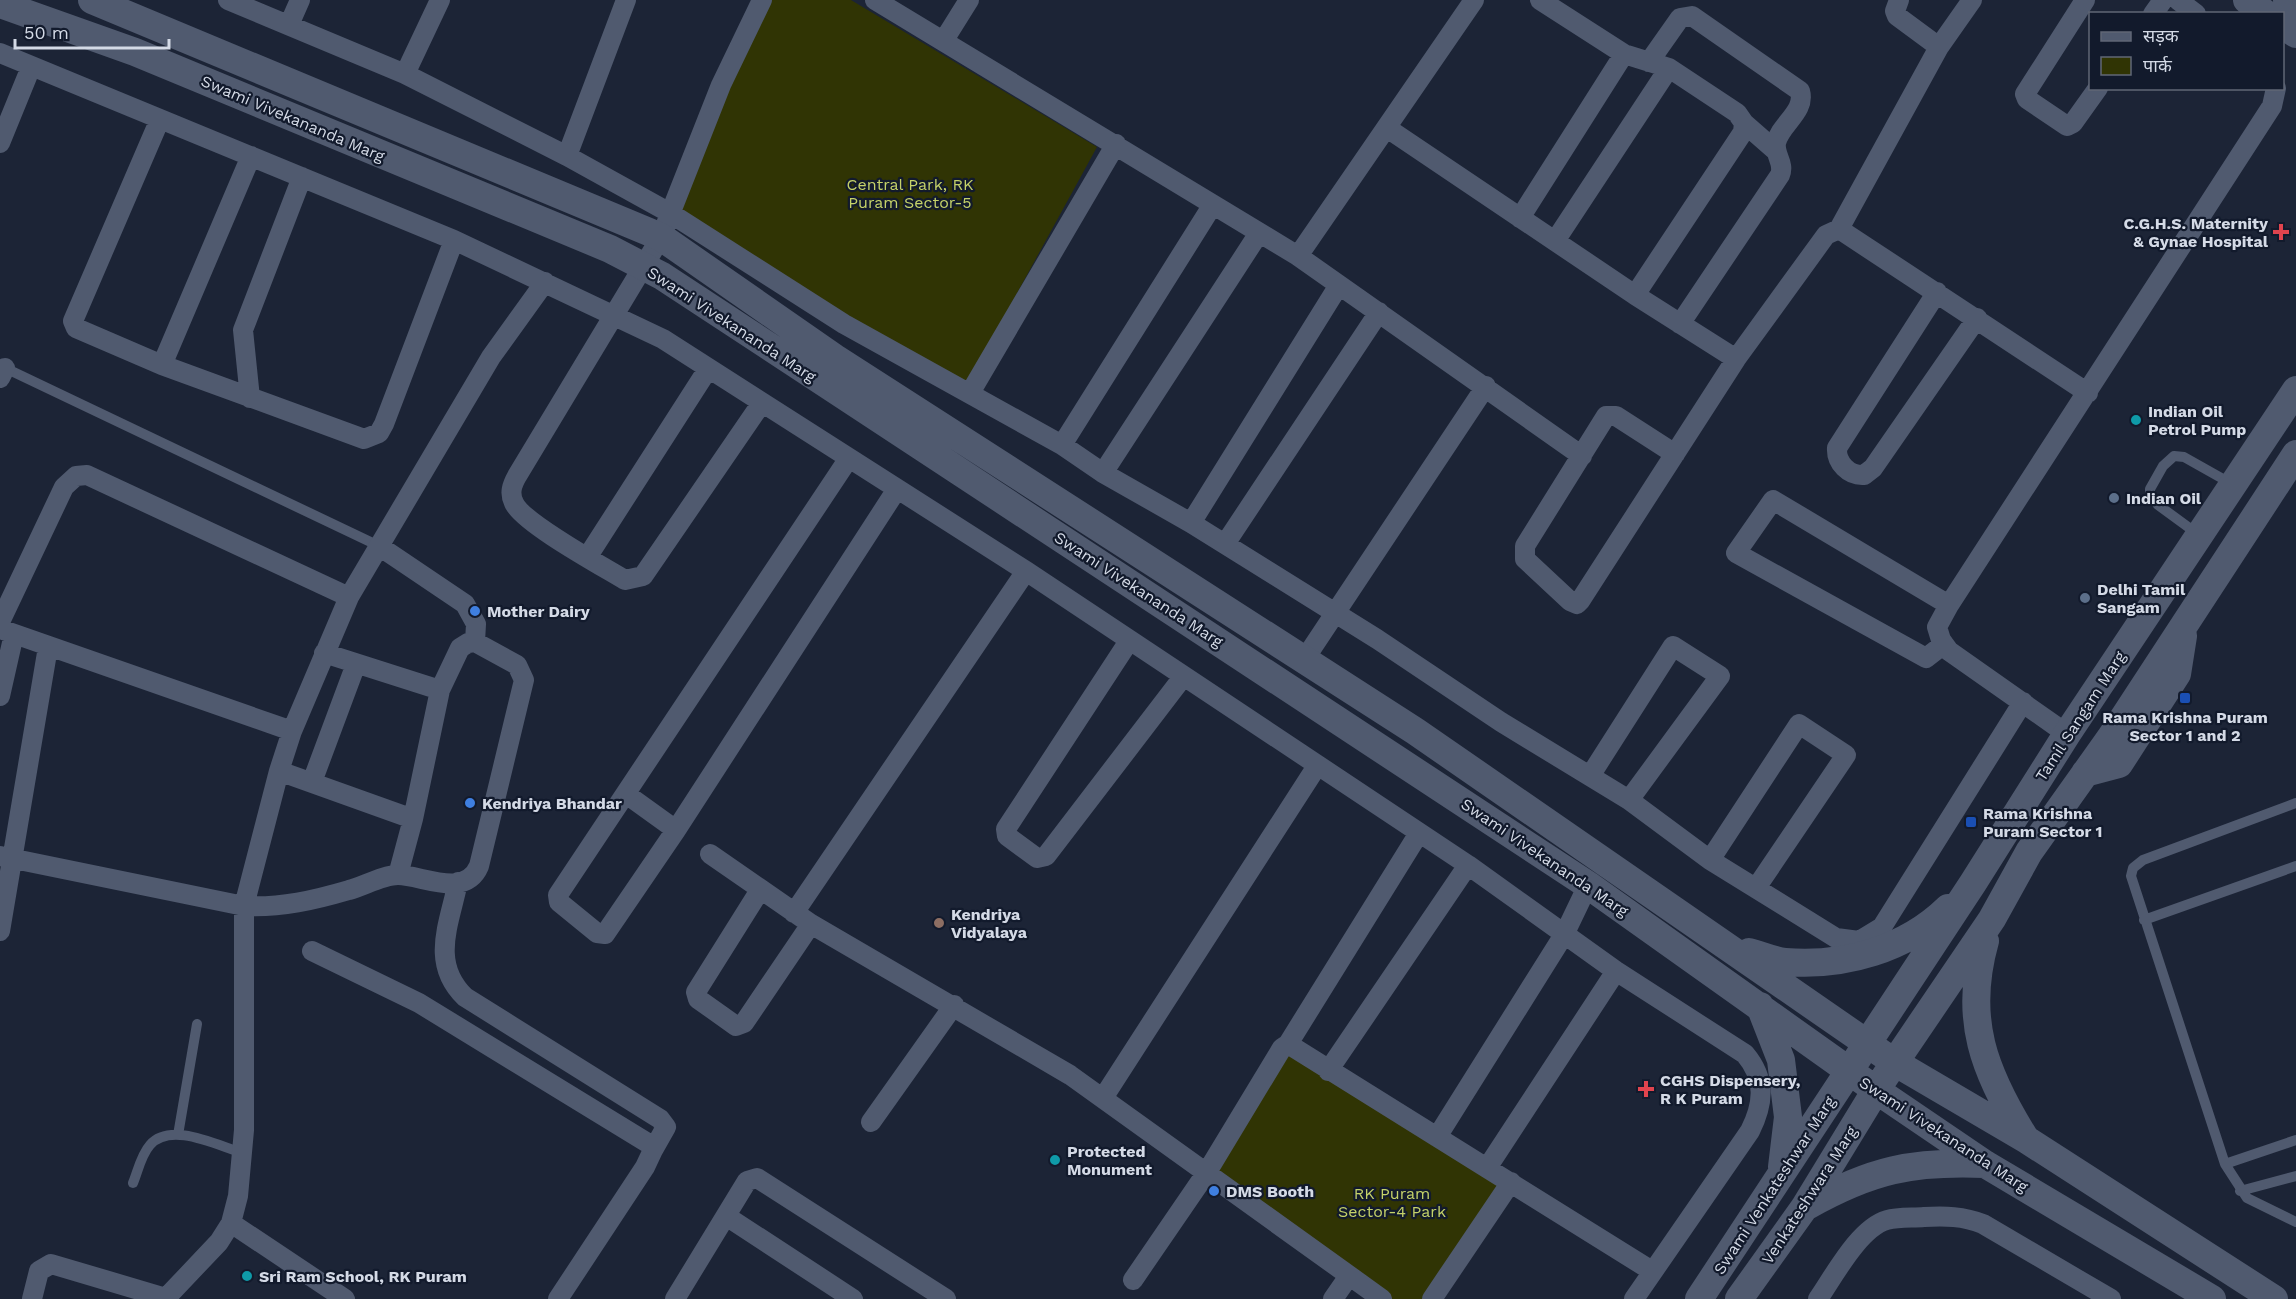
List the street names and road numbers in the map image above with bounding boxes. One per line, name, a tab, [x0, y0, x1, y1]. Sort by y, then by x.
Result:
street label: Swami Vivekananda Marg	[198, 71, 388, 166]
street label: Swami Vivekananda Marg	[644, 263, 820, 386]
street label: Swami Vivekananda Marg	[1051, 528, 1227, 651]
street label: Tamil Sangam Marg	[2031, 647, 2130, 785]
street label: Swami Vivekananda Marg	[1458, 794, 1632, 921]
street label: Swami Vivekananda Marg	[1856, 1073, 2032, 1196]
street label: Swami Venkateshwar Marg	[1710, 1092, 1839, 1278]
street label: Venkateshwara Marg	[1758, 1122, 1861, 1268]

